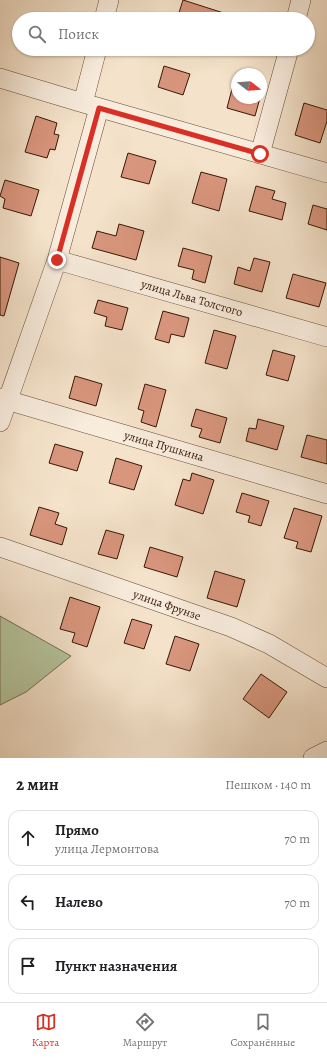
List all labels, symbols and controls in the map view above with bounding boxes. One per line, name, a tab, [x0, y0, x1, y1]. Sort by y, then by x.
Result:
search box	[12, 12, 315, 56]
icon: search	[26, 23, 48, 45]
text: Поиск	[58, 24, 99, 44]
north arrow	[231, 68, 267, 104]
route start	[251, 145, 269, 163]
route end	[48, 251, 66, 269]
street label: улица Льва Толстого	[138, 276, 245, 320]
street label: улица Пушкина	[121, 427, 206, 465]
street label: улица Фрунзе	[130, 586, 203, 624]
text: 2 мин	[16, 773, 59, 796]
text: Пешком · 140 m	[225, 776, 311, 793]
text: Прямо	[55, 820, 99, 840]
icon: ahead	[17, 827, 39, 849]
text: 70 m	[284, 830, 310, 847]
text: улица Лермонтова	[55, 840, 159, 857]
icon: left	[17, 891, 39, 913]
text: Налево	[55, 892, 103, 912]
text: 70 m	[284, 894, 310, 911]
icon: arrive	[17, 955, 39, 977]
text: Пункт назначения	[55, 956, 177, 976]
tab: Карта	[32, 1011, 59, 1050]
tab: Маршрут	[123, 1011, 167, 1050]
tab: Сохранённые	[230, 1011, 295, 1050]

